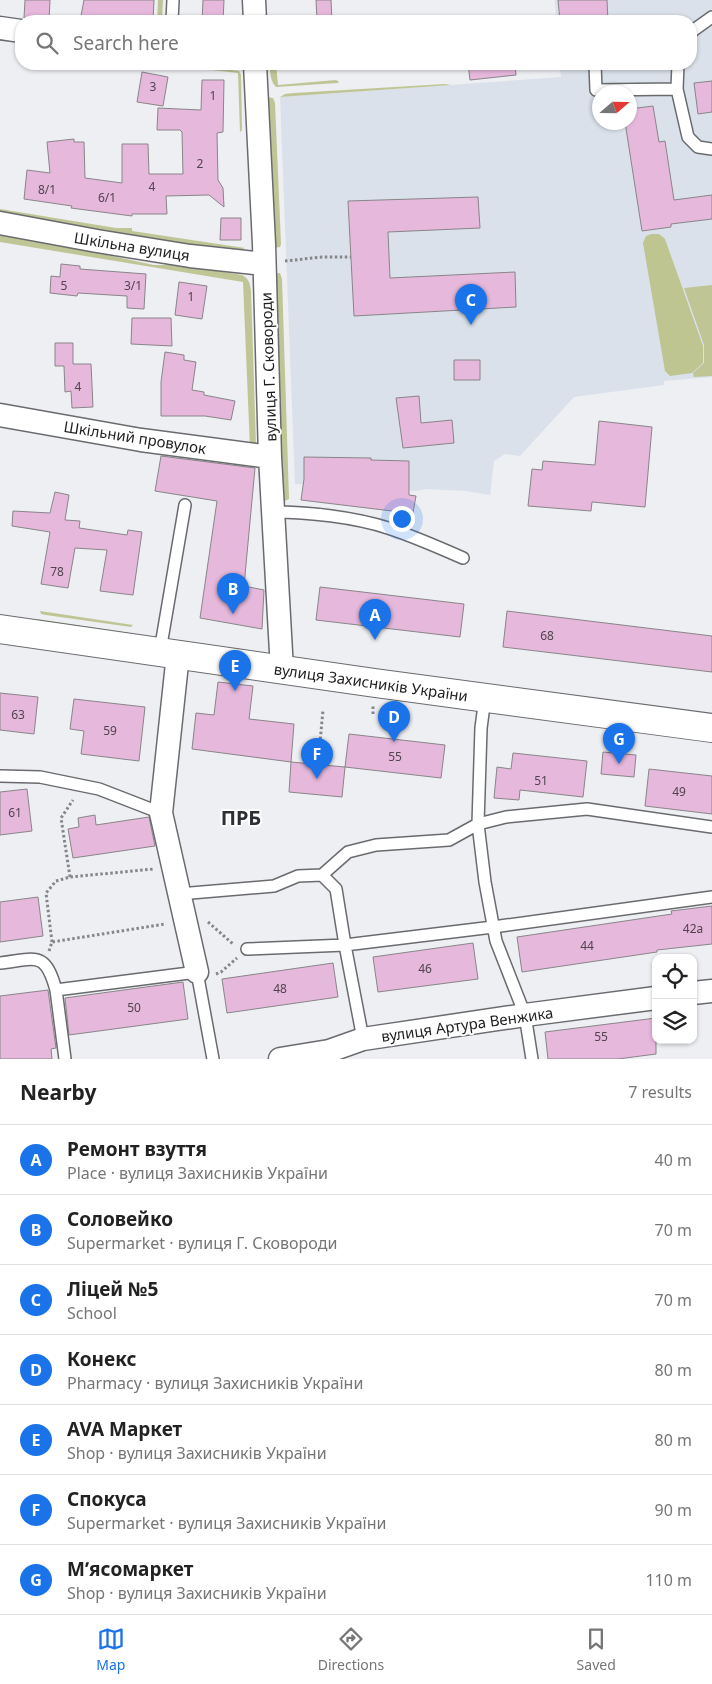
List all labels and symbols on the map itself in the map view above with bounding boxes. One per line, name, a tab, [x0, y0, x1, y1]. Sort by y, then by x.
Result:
house number: 3	[150, 78, 157, 95]
north arrow	[592, 85, 637, 130]
house number: 1	[210, 87, 216, 104]
house number: 2	[197, 155, 204, 172]
house number: 4	[149, 178, 156, 195]
house number: 8/1	[38, 181, 56, 198]
house number: 6/1	[98, 189, 116, 206]
street label: Шкільна вулиця	[73, 227, 191, 265]
house number: 5	[61, 277, 68, 294]
house number: 3/1	[124, 277, 142, 294]
pin: C	[455, 284, 487, 325]
house number: 1	[188, 288, 194, 305]
street label: вулиця Г. Сковороди	[255, 292, 281, 442]
house number: 4	[75, 378, 82, 395]
street label: Шкільний провулок	[62, 416, 208, 458]
your location	[389, 506, 415, 532]
house number: 78	[50, 563, 64, 580]
pin: B	[217, 573, 249, 614]
pin: A	[359, 599, 391, 640]
house number: 68	[540, 627, 554, 644]
pin: E	[219, 650, 251, 691]
street label: вулиця Захисників України	[273, 658, 469, 706]
pin: D	[378, 701, 410, 742]
house number: 63	[11, 706, 25, 723]
house number: 59	[103, 722, 117, 739]
pin: G	[603, 723, 635, 764]
pin: F	[301, 738, 333, 779]
house number: 55	[388, 748, 402, 765]
house number: 51	[534, 772, 548, 789]
house number: 49	[672, 783, 686, 800]
house number: 61	[8, 804, 22, 821]
district label: ПРБ	[221, 804, 261, 831]
house number: 42а	[683, 920, 703, 937]
house number: 44	[580, 937, 594, 954]
house number: 46	[418, 960, 432, 977]
house number: 48	[273, 980, 287, 997]
house number: 50	[127, 999, 141, 1016]
street label: вулиця Артура Венжика	[380, 1002, 554, 1046]
house number: 55	[594, 1028, 608, 1045]

